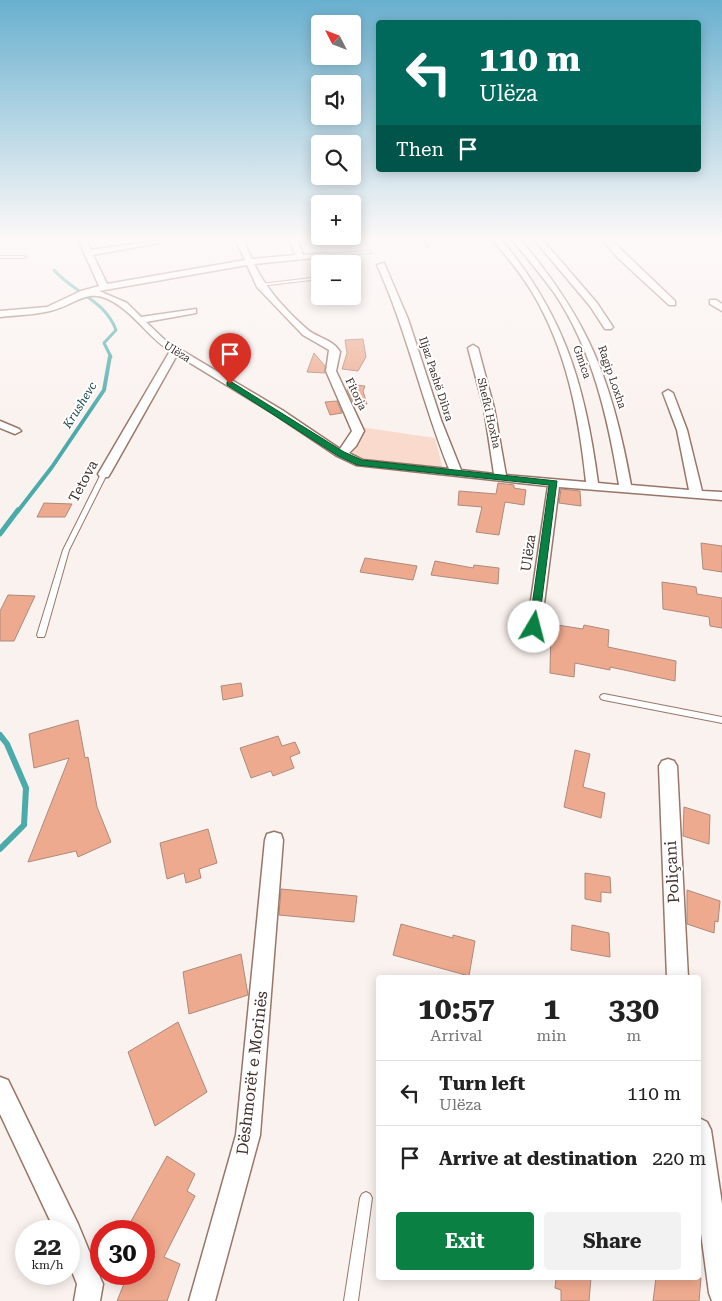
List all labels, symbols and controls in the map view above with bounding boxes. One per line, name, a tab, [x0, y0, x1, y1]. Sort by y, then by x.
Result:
north arrow	[311, 15, 361, 65]
map controls	[311, 15, 361, 305]
text: 110 m	[479, 39, 580, 80]
icon: left	[396, 40, 461, 105]
button: sound	[311, 75, 361, 125]
text: Ulëza	[479, 81, 538, 106]
button: search	[311, 135, 361, 185]
icon: arrive	[454, 135, 482, 163]
text: Then	[396, 138, 444, 161]
button: +	[311, 195, 361, 245]
button: −	[311, 255, 361, 305]
pin	[209, 333, 251, 384]
street label: Iljaz Pashë Dibra	[416, 335, 456, 423]
street label: Ulëza	[161, 339, 193, 365]
icon: arrive	[216, 340, 244, 368]
street label: Gmica	[570, 344, 594, 380]
street label: Ragip Loxha	[595, 344, 629, 410]
street label: Fitorja	[343, 376, 369, 412]
street label: Shefki Hoxha	[475, 376, 503, 450]
water label: Krushevc	[60, 379, 100, 432]
street label: Tetova	[65, 457, 101, 505]
street label: Ulëza	[517, 533, 539, 573]
position arrow	[507, 600, 559, 652]
street label: Poliçani	[661, 840, 683, 904]
street label: Dëshmorët e Morinës	[233, 990, 272, 1156]
text: 10:57	[418, 991, 495, 1026]
text: 1	[543, 991, 560, 1026]
text: 330	[609, 991, 659, 1026]
text: Arrival	[430, 1026, 482, 1045]
text: min	[537, 1026, 567, 1045]
text: m	[626, 1026, 641, 1045]
text: Turn left	[439, 1072, 525, 1095]
icon: left	[396, 1079, 424, 1107]
text: 110 m	[627, 1082, 681, 1105]
text: Ulëza	[439, 1095, 482, 1114]
icon: arrive	[396, 1144, 424, 1172]
text: Arrive at destination	[439, 1147, 637, 1170]
text: 220 m	[652, 1147, 706, 1170]
button: Exit	[396, 1212, 534, 1270]
button: Share	[544, 1212, 681, 1270]
speed limit sign: 30	[90, 1220, 155, 1285]
text: 22	[33, 1232, 62, 1261]
text: km/h	[31, 1258, 64, 1272]

